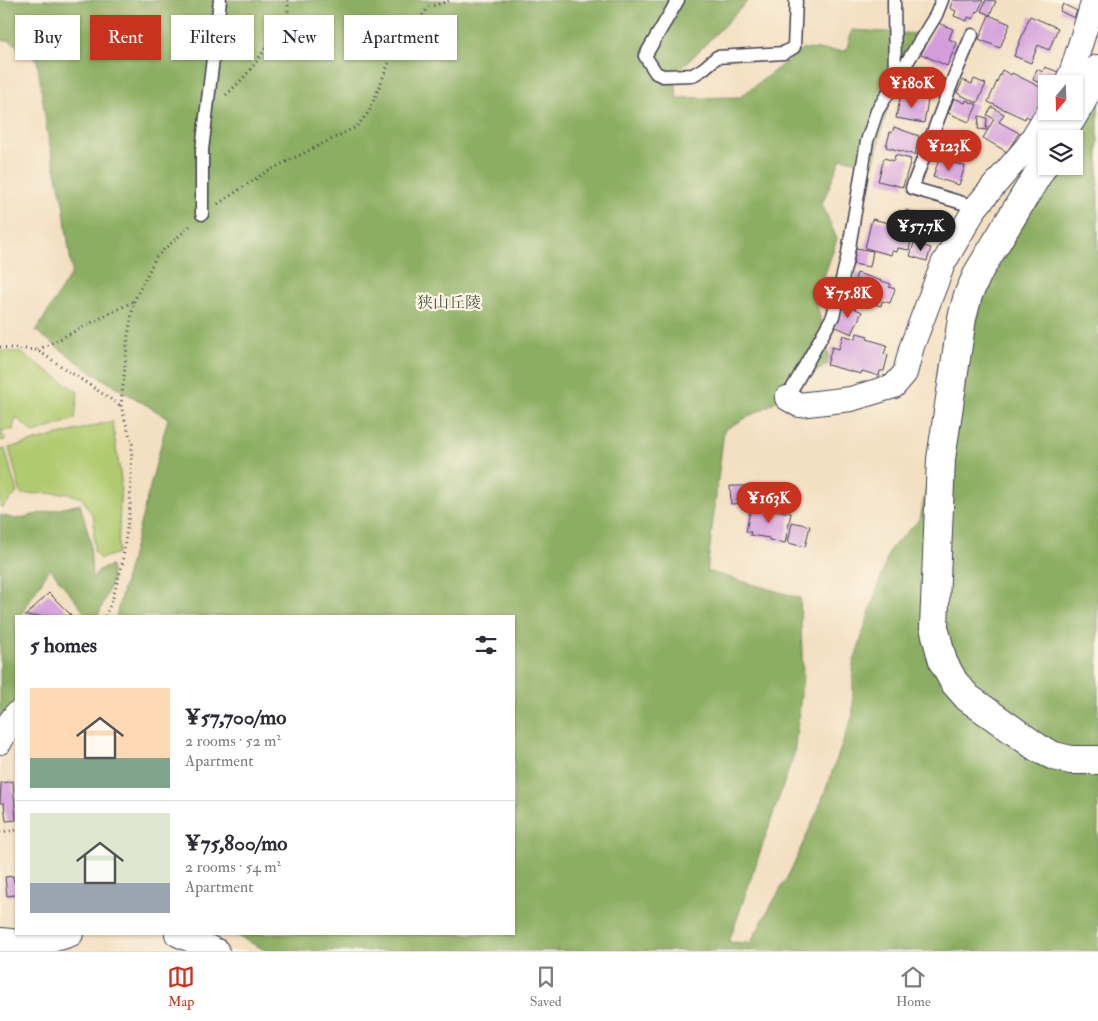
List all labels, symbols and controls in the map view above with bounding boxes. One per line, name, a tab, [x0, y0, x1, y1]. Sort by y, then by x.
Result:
chip: Buy	[15, 15, 80, 60]
chip: Rent	[90, 15, 161, 60]
chip: Filters	[171, 15, 254, 60]
chip: New	[264, 15, 334, 60]
chip: Apartment	[344, 15, 457, 60]
pin: ¥180K	[877, 66, 947, 109]
text: ¥180K	[890, 73, 934, 93]
north arrow	[1038, 75, 1082, 120]
map controls	[1038, 75, 1083, 175]
pin: ¥123K	[914, 130, 984, 172]
button: layers	[1038, 130, 1083, 175]
text: ¥123K	[927, 136, 971, 156]
pin: ¥57.7K	[880, 210, 962, 252]
text: ¥57.7K	[897, 216, 945, 236]
pin: ¥75.8K	[807, 276, 889, 319]
text: ¥75.8K	[824, 283, 872, 303]
park label: 狭山丘陵	[417, 293, 481, 313]
pin: ¥163K	[734, 482, 804, 524]
text: ¥163K	[747, 488, 791, 508]
icon: filters	[472, 631, 500, 659]
text: 5 homes	[30, 632, 97, 659]
text: ¥57,700/mo	[185, 704, 286, 731]
icon: home	[70, 708, 130, 768]
text: 2 rooms · 52 m²	[185, 731, 281, 751]
text: Apartment	[185, 751, 253, 771]
text: ¥75,800/mo	[185, 830, 287, 857]
icon: home	[70, 833, 130, 893]
text: 2 rooms · 54 m²	[185, 857, 281, 877]
text: Apartment	[185, 877, 253, 897]
tab: Map	[167, 963, 195, 1010]
tab: Saved	[530, 963, 562, 1010]
tab: Home	[896, 963, 931, 1010]

